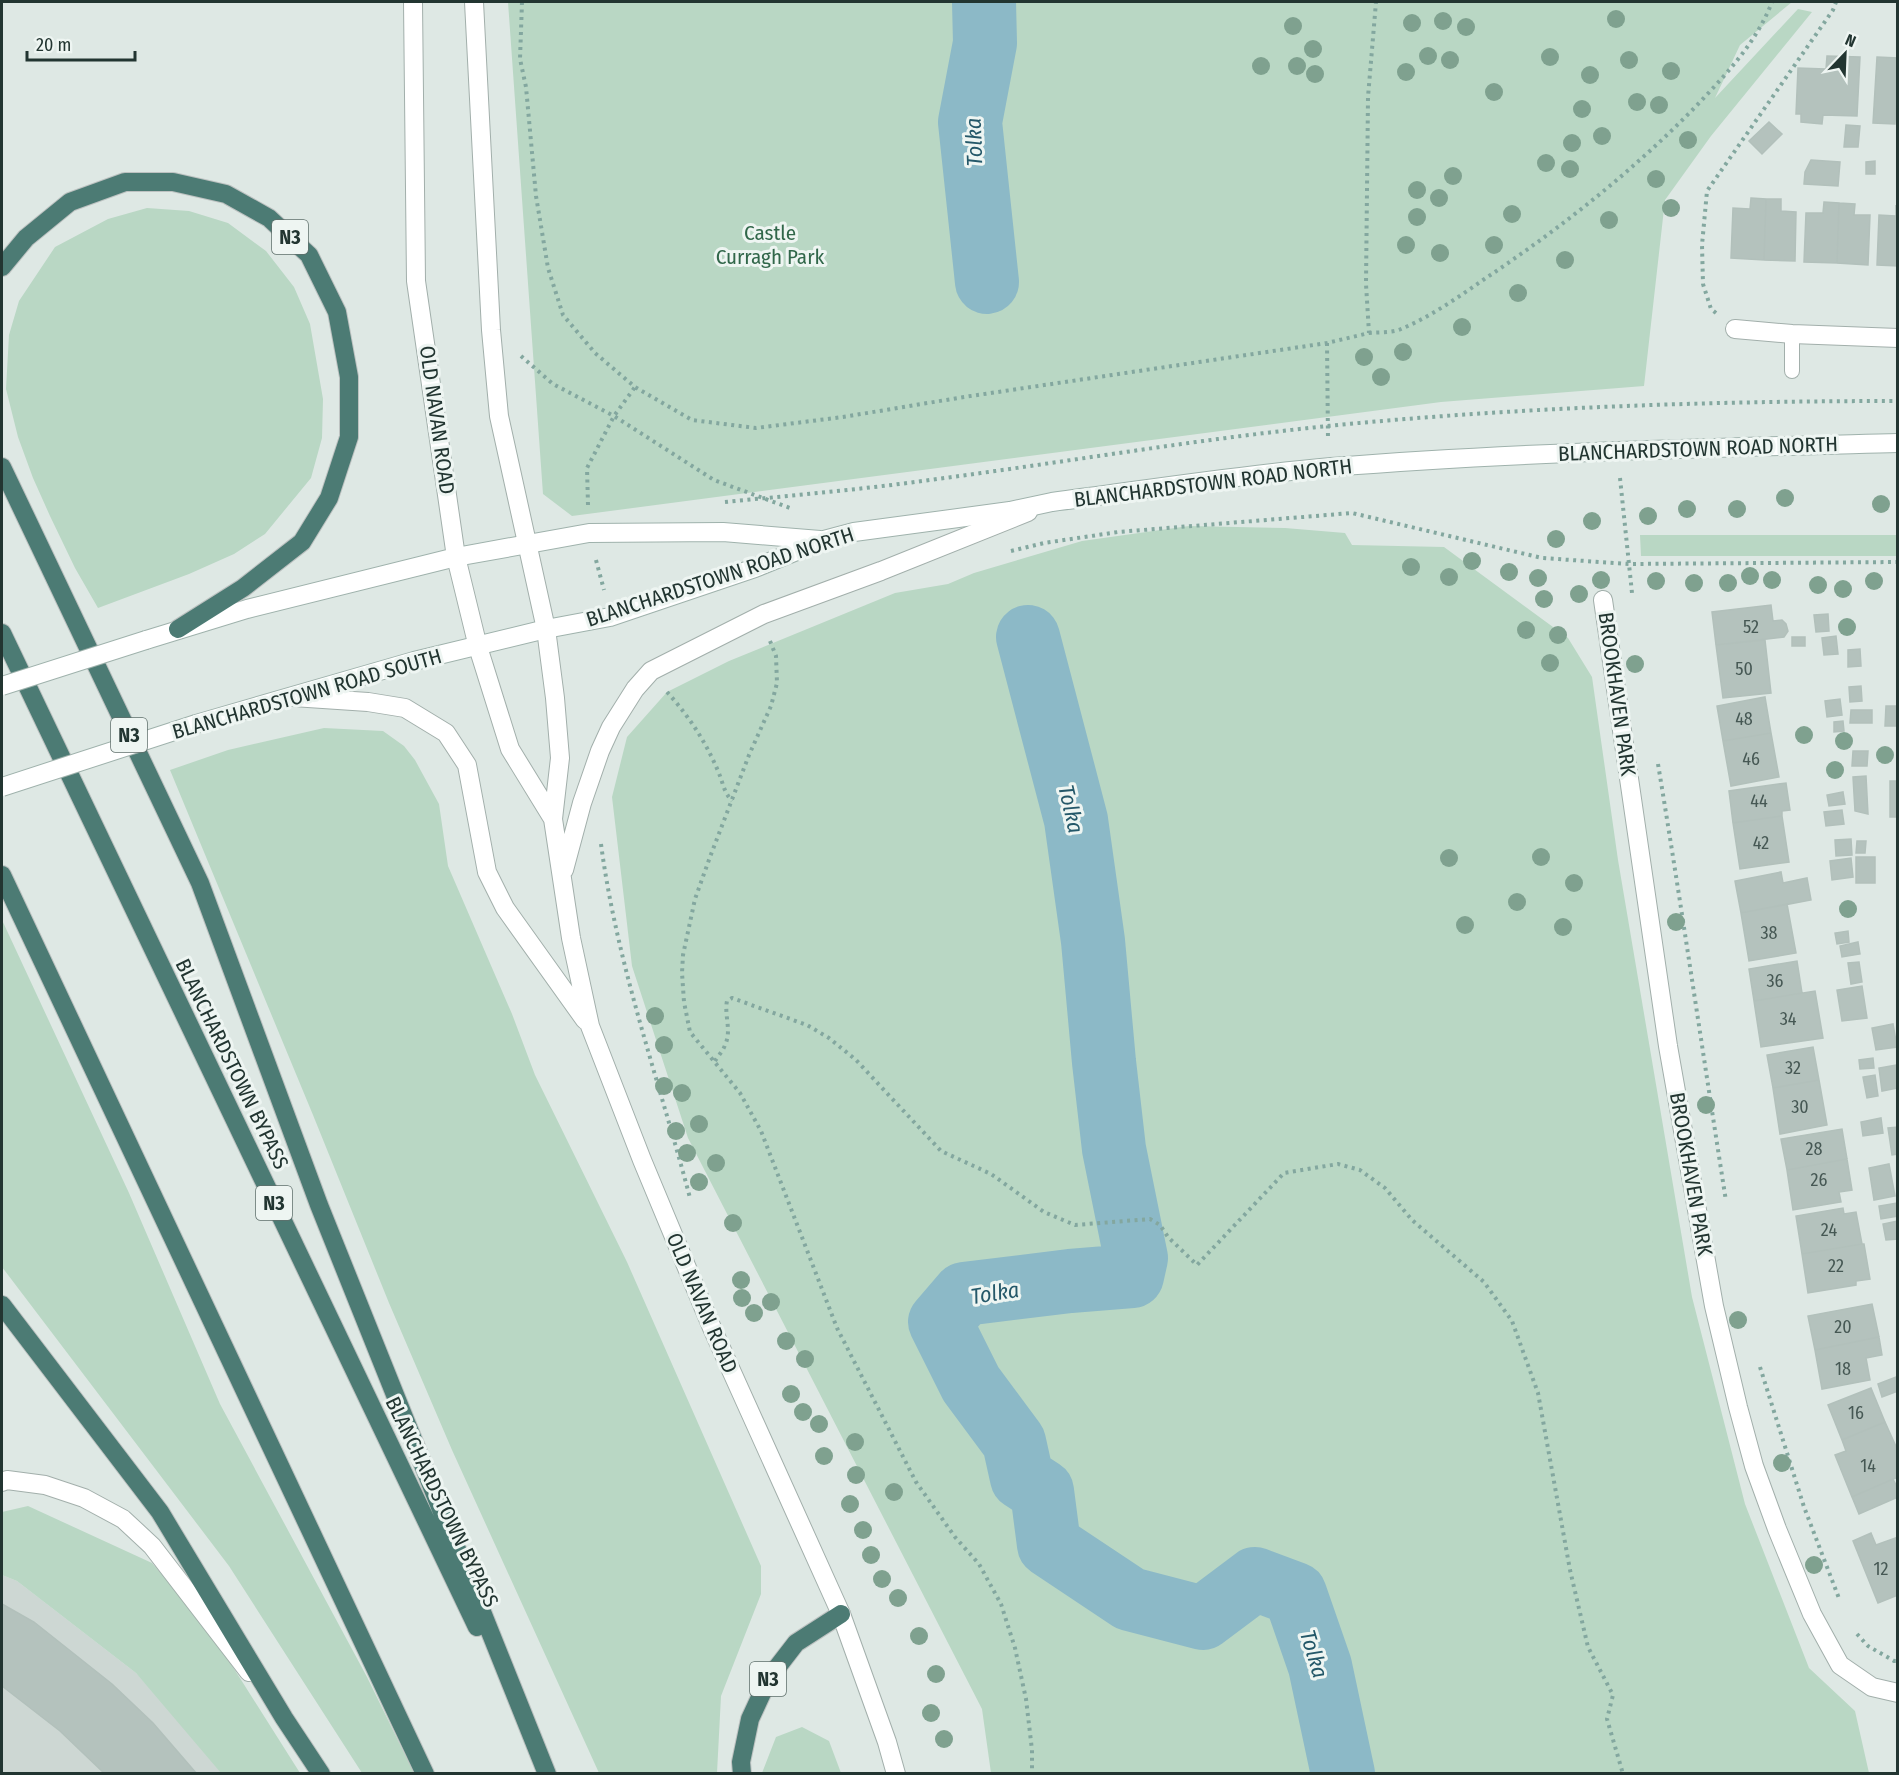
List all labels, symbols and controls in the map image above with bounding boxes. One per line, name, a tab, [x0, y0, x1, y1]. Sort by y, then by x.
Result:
scale bar	[27, 24, 135, 62]
north arrow	[1815, 24, 1875, 84]
text: N	[1843, 30, 1859, 51]
text: 20 m	[36, 34, 71, 56]
water label: Tolka	[960, 117, 988, 167]
road number: N3	[272, 220, 308, 254]
park label: Castle Curragh Park	[716, 220, 824, 270]
street label: OLD NAVAN ROAD	[414, 344, 460, 496]
street label: BLANCHARDSTOWN ROAD NORTH	[1558, 431, 1838, 467]
street label: BLANCHARDSTOWN ROAD NORTH	[1072, 453, 1354, 513]
street label: BLANCHARDSTOWN ROAD NORTH	[583, 521, 857, 633]
street label: BROOKHAVEN PARK	[1593, 610, 1641, 779]
house number: 52	[1743, 616, 1759, 638]
street label: BLANCHARDSTOWN ROAD SOUTH	[169, 643, 445, 745]
house number: 50	[1735, 658, 1753, 680]
house number: 48	[1735, 708, 1753, 730]
road number: N3	[111, 718, 147, 752]
house number: 46	[1742, 748, 1760, 770]
water label: Tolka	[1052, 782, 1090, 836]
house number: 44	[1750, 790, 1768, 812]
house number: 42	[1753, 832, 1769, 854]
house number: 38	[1760, 922, 1778, 944]
street label: BLANCHARDSTOWN BYPASS	[170, 954, 294, 1174]
house number: 36	[1766, 970, 1784, 992]
house number: 34	[1780, 1008, 1797, 1030]
house number: 32	[1785, 1057, 1801, 1079]
street label: BROOKHAVEN PARK	[1664, 1090, 1718, 1259]
house number: 30	[1791, 1096, 1809, 1118]
house number: 28	[1806, 1138, 1822, 1160]
house number: 26	[1811, 1169, 1828, 1191]
road number: N3	[256, 1186, 292, 1220]
house number: 24	[1821, 1219, 1837, 1241]
street label: OLD NAVAN ROAD	[661, 1229, 743, 1377]
house number: 22	[1828, 1255, 1844, 1277]
water label: Tolka	[969, 1276, 1021, 1310]
house number: 20	[1834, 1316, 1852, 1338]
house number: 18	[1835, 1358, 1851, 1380]
street label: BLANCHARDSTOWN BYPASS	[380, 1392, 504, 1612]
house number: 16	[1848, 1402, 1864, 1424]
house number: 14	[1860, 1455, 1876, 1477]
house number: 12	[1874, 1558, 1889, 1580]
water label: Tolka	[1294, 1627, 1334, 1681]
road number: N3	[750, 1662, 786, 1696]

